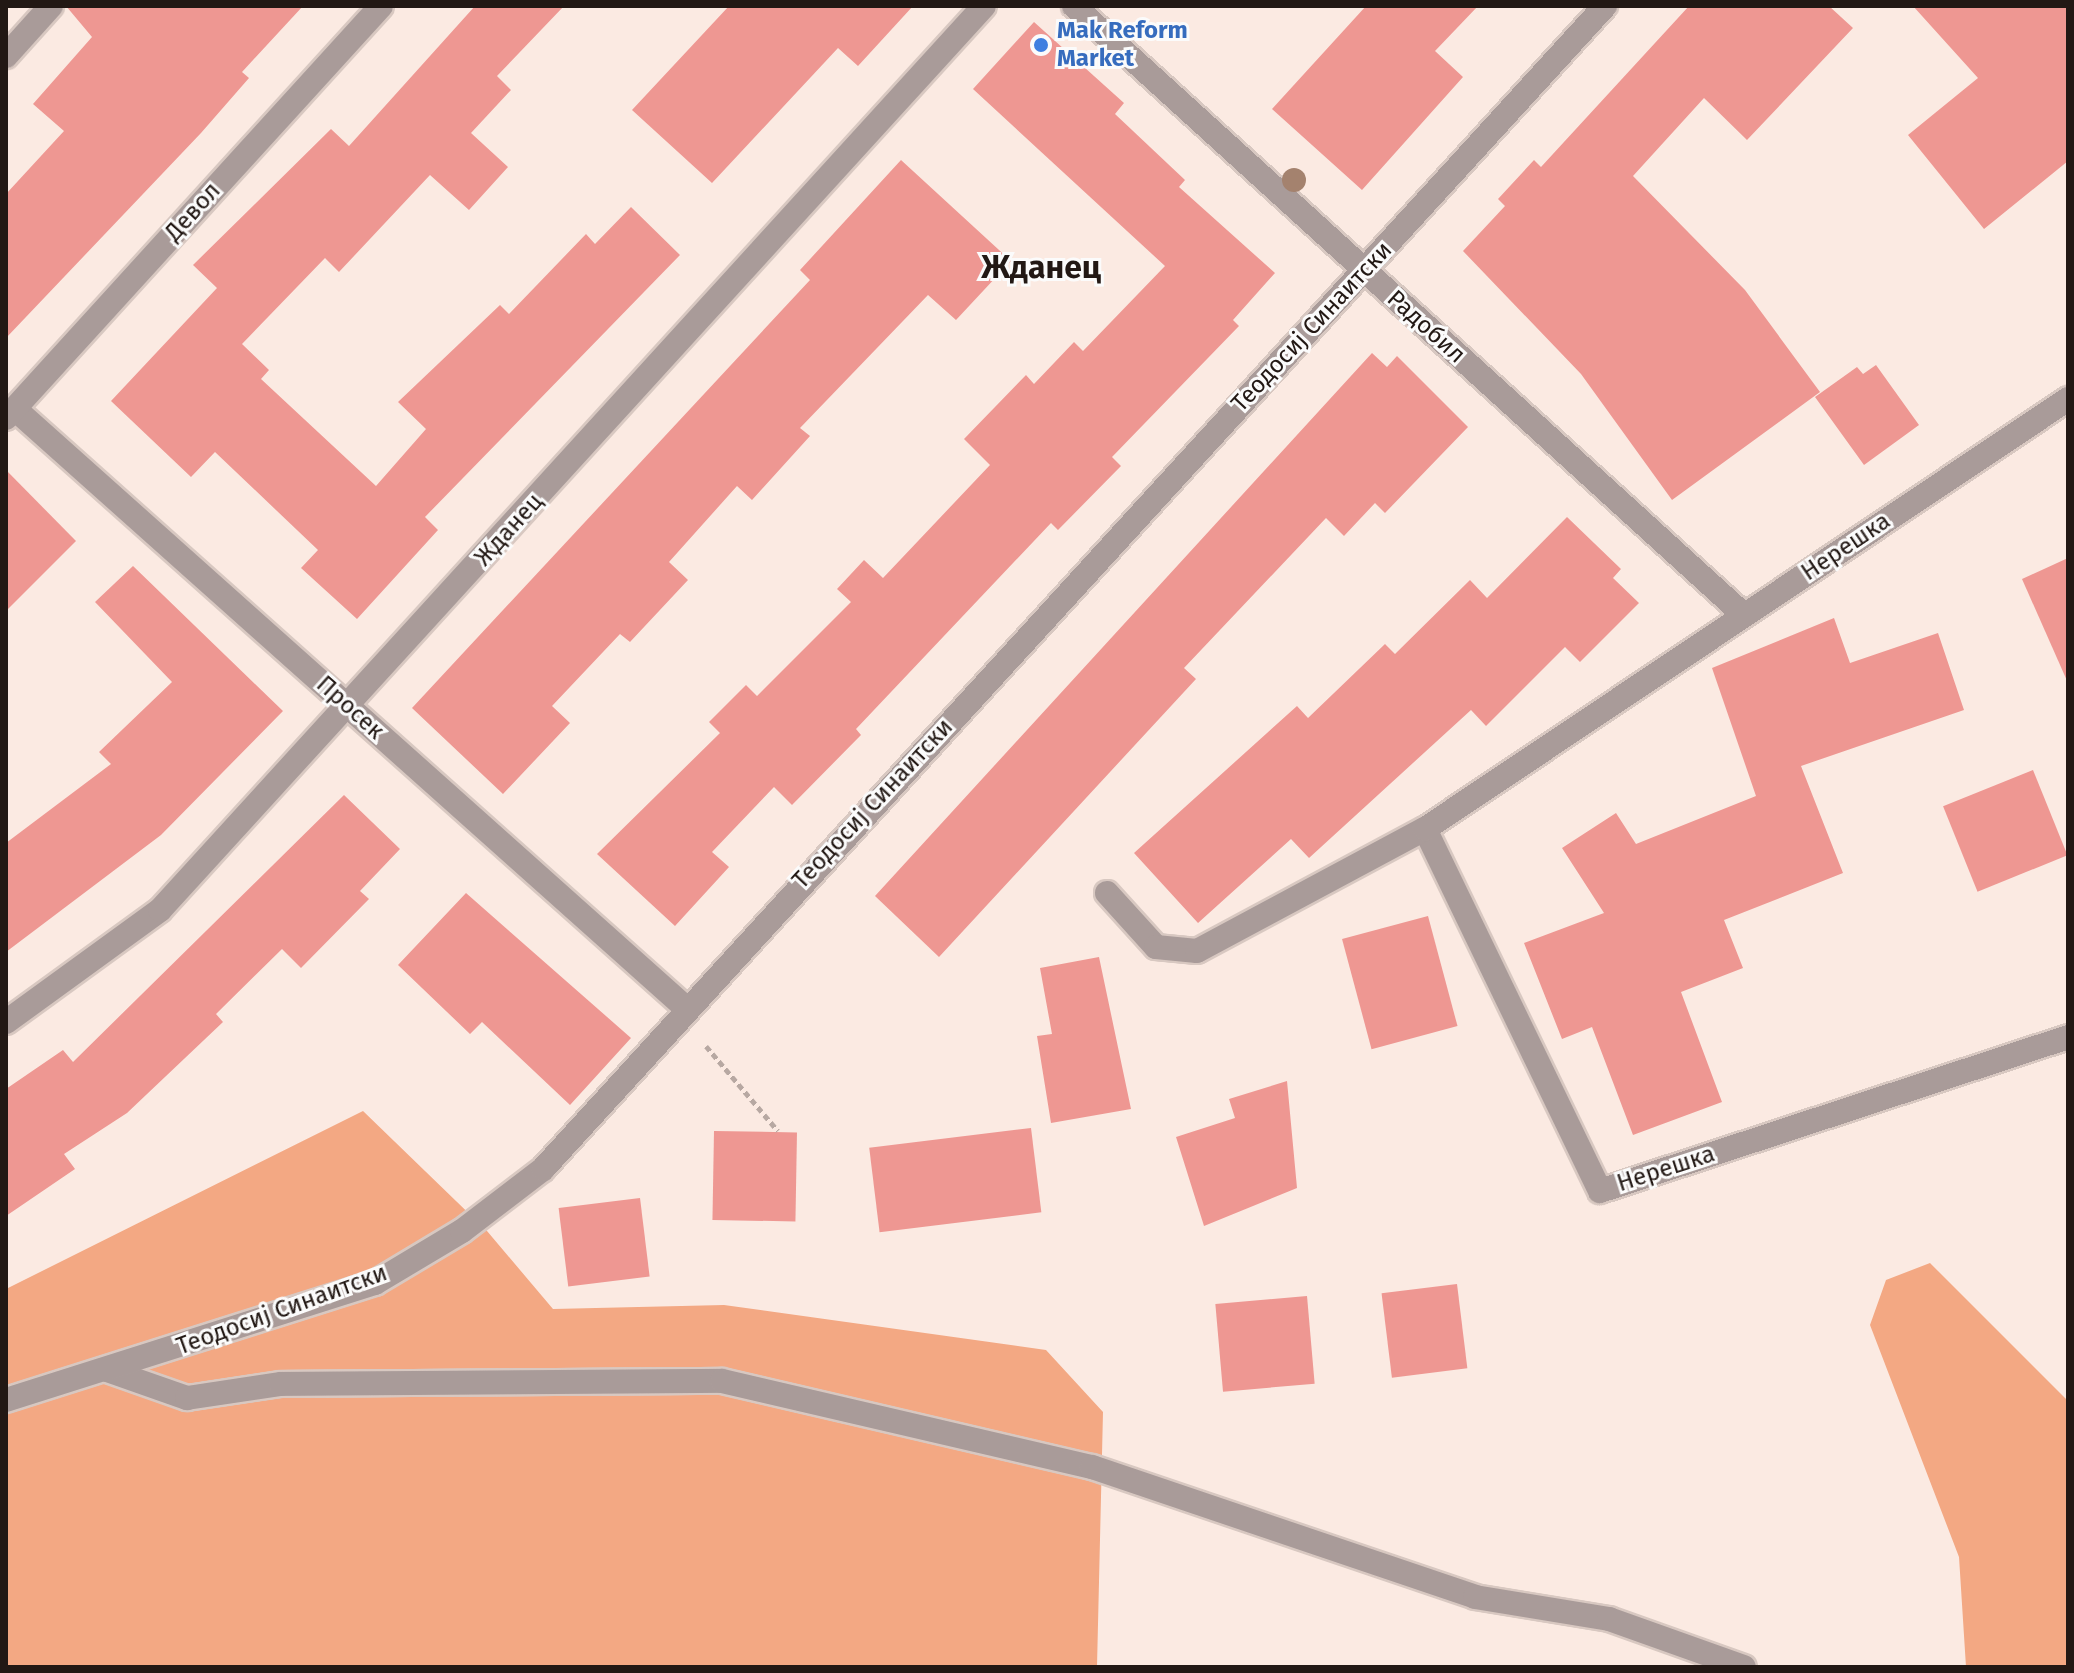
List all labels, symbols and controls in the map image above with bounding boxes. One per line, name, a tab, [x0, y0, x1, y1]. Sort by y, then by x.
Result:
place label: Mak Reform Market	[1057, 17, 1188, 73]
marker: Mak Reform Market	[1032, 36, 1050, 54]
street label: Девол	[159, 177, 227, 247]
street label: Теодосиј Синаитски	[1226, 236, 1398, 418]
district label: Жданец	[981, 248, 1101, 286]
street label: Радобил	[1381, 284, 1471, 370]
street label: Жданец	[469, 488, 549, 572]
street label: Нерешка	[1796, 507, 1896, 587]
street label: Просек	[310, 670, 390, 746]
street label: Теодосиј Синаитски	[787, 713, 959, 895]
street label: Нерешка	[1614, 1140, 1718, 1198]
street label: Теодосиј Синаитски	[173, 1259, 391, 1361]

